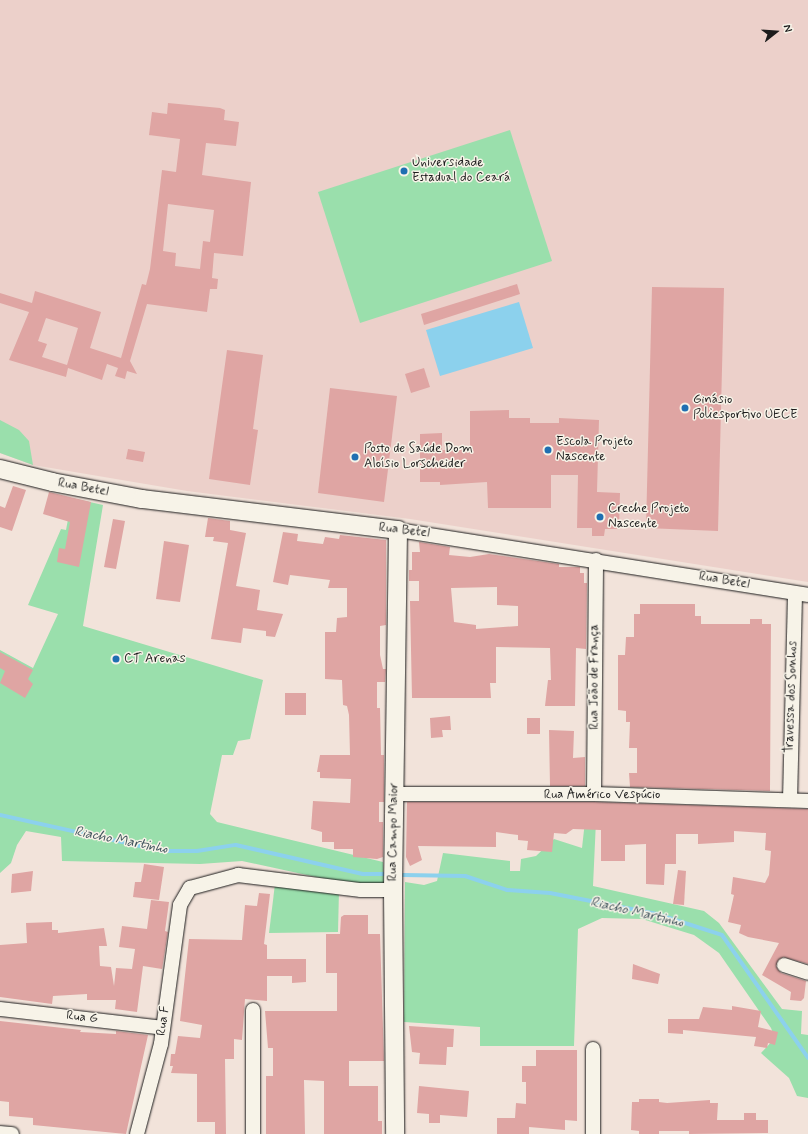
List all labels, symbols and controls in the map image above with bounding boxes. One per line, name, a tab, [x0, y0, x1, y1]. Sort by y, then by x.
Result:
north arrow	[756, 12, 796, 52]
text: N	[780, 23, 795, 34]
place label: Universidade Estadual do Ceará	[412, 156, 509, 187]
marker: Universidade Estadual do Ceará	[399, 166, 409, 176]
place label: Ginásio Poliesportivo UECE	[693, 393, 799, 424]
marker: Ginásio Poliesportivo UECE	[680, 403, 690, 413]
place label: Escola Projeto Nascente	[556, 435, 633, 466]
place label: Posto de Saúde Dom Aloísio Lorscheider	[364, 442, 472, 473]
marker: Escola Projeto Nascente	[543, 445, 553, 455]
marker: Posto de Saúde Dom Aloísio Lorscheider	[349, 451, 361, 463]
street label: Rua Betel	[56, 475, 110, 501]
place label: Creche Projeto Nascente	[608, 502, 689, 533]
marker: Creche Projeto Nascente	[595, 512, 605, 522]
street label: Rua Betel	[378, 520, 430, 542]
street label: Rua Betel	[698, 569, 750, 593]
street label: Rua João de França	[587, 623, 603, 731]
street label: Travessa dos Sonhos	[782, 642, 802, 752]
place label: CT Arenas	[124, 651, 185, 667]
marker: CT Arenas	[111, 654, 121, 664]
street label: Rua Campo Maior	[385, 783, 403, 881]
street label: Rua Américo Vespúcio	[544, 787, 660, 803]
water label: Riacho Martinho	[73, 823, 169, 857]
water label: Riacho Martinho	[589, 893, 685, 931]
street label: Rua F	[154, 1005, 174, 1037]
street label: Rua G	[65, 1009, 99, 1027]

